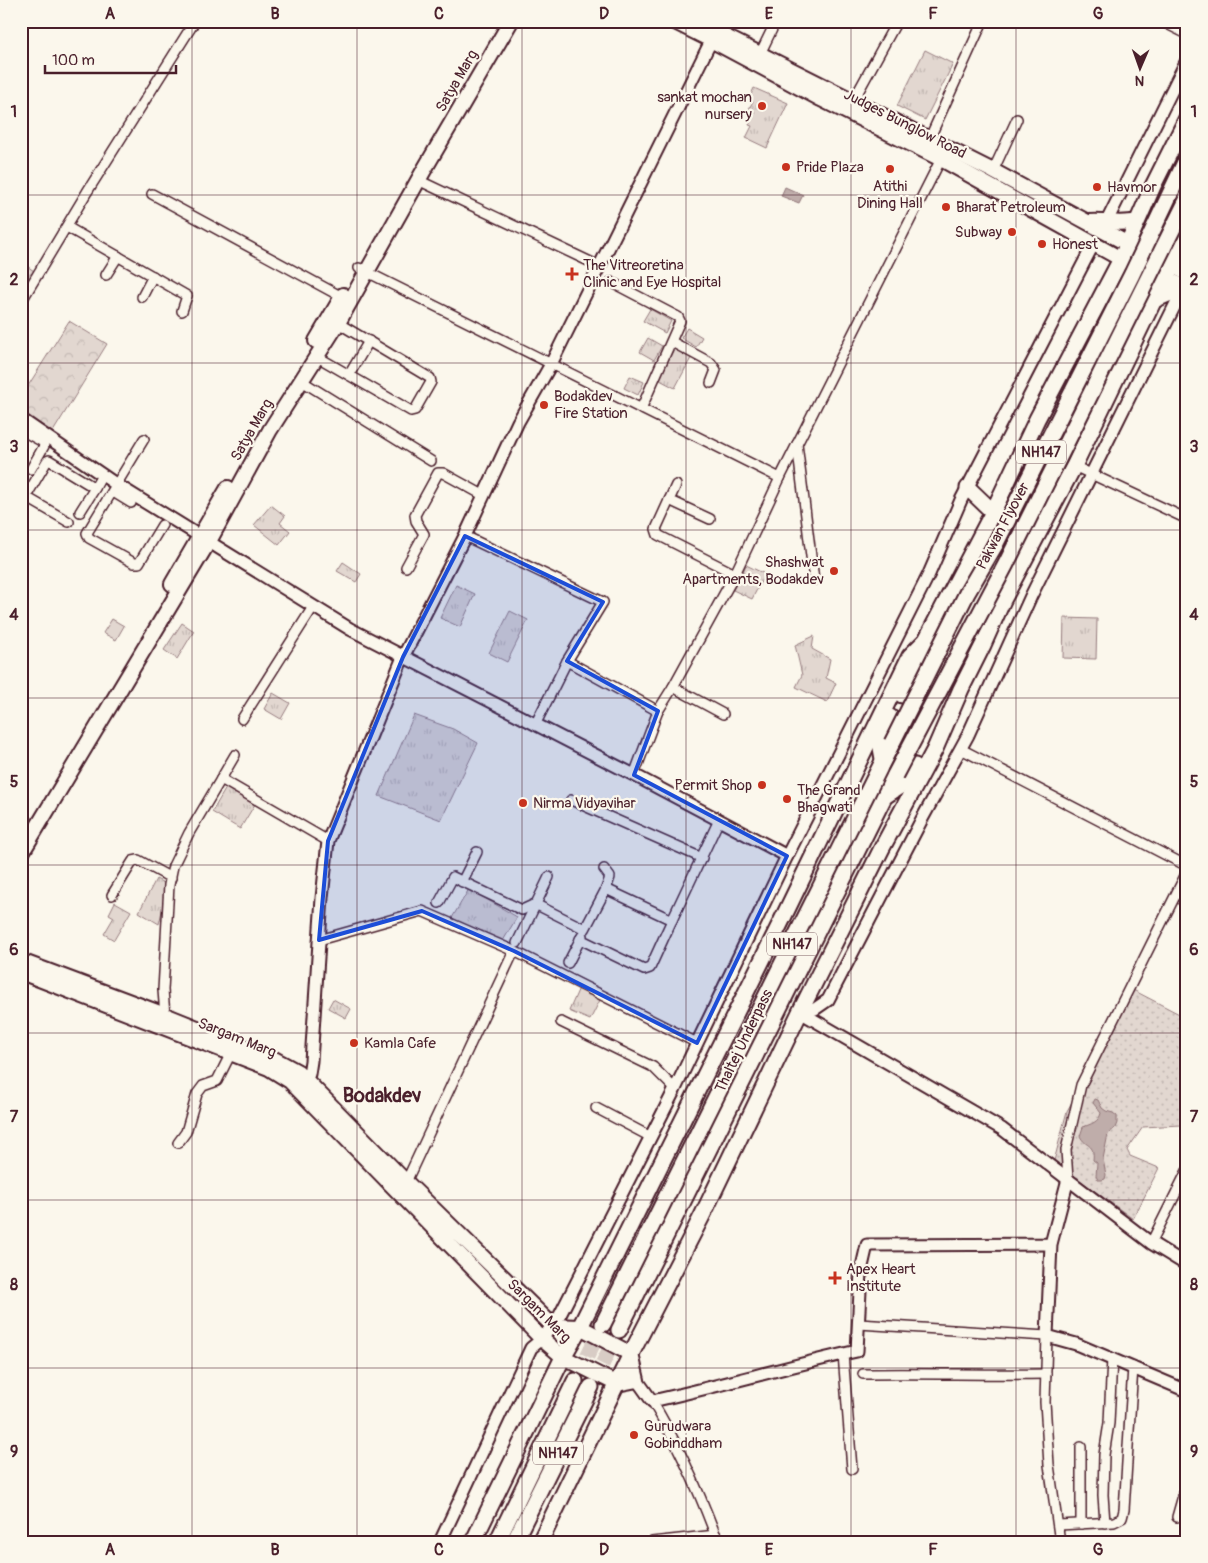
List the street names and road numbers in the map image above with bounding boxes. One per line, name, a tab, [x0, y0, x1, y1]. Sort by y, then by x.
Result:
street label: Satya Marg	[432, 47, 482, 115]
street label: Judges Bunglow Road	[841, 85, 969, 163]
street label: Satya Marg	[227, 396, 277, 464]
road number: NH147	[1016, 441, 1066, 464]
street label: Pakwan Flyover	[972, 479, 1034, 573]
road number: NH147	[767, 932, 817, 956]
street label: Thaltej Underpass	[711, 986, 777, 1096]
street label: Sargam Marg	[195, 1014, 279, 1062]
street label: Sargam Marg	[503, 1275, 575, 1347]
road number: NH147	[533, 1442, 583, 1465]

